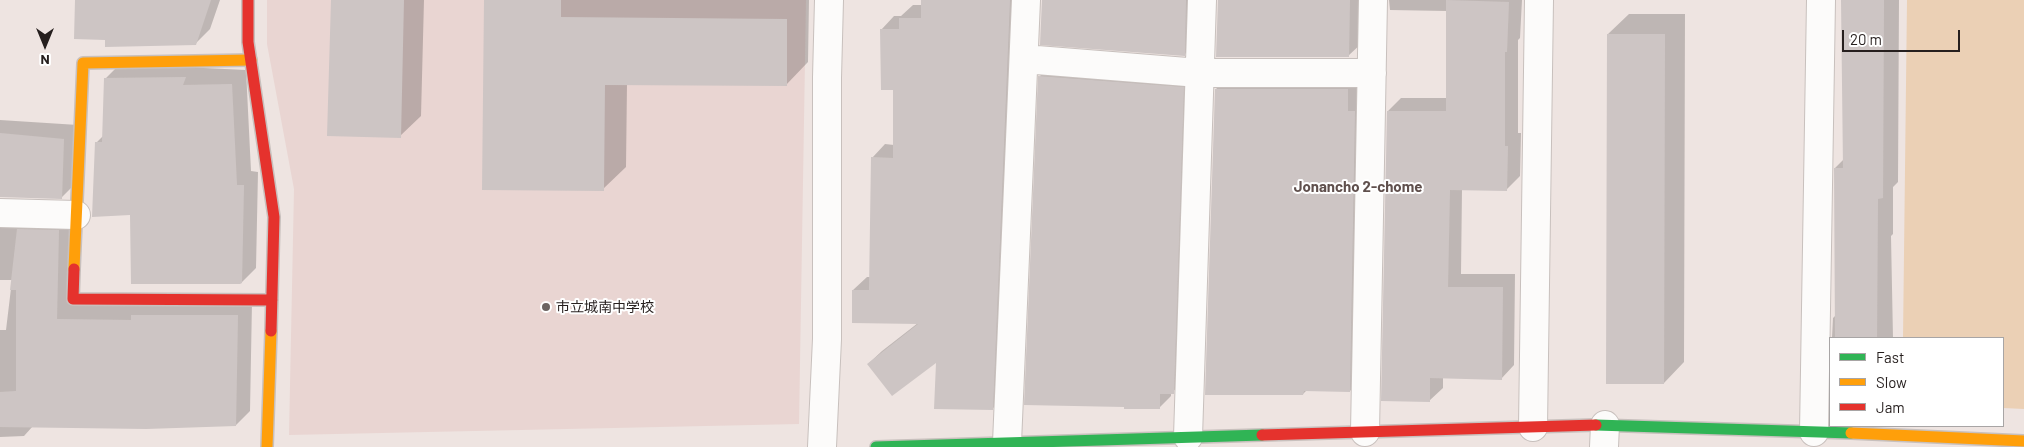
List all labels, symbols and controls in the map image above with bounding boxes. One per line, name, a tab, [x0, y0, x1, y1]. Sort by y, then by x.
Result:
north arrow	[20, 20, 70, 70]
scale bar	[1844, 20, 1962, 52]
text: 20 m	[1850, 30, 1882, 48]
text: N	[40, 52, 50, 69]
district label: Jonancho 2-chome	[1294, 178, 1422, 196]
place label: 市立城南中学校	[556, 299, 654, 315]
marker: 市立城南中学校	[540, 301, 552, 313]
legend	[1829, 337, 2004, 427]
text: Fast	[1876, 348, 1904, 366]
text: Slow	[1876, 373, 1907, 391]
text: Jam	[1876, 398, 1905, 416]

